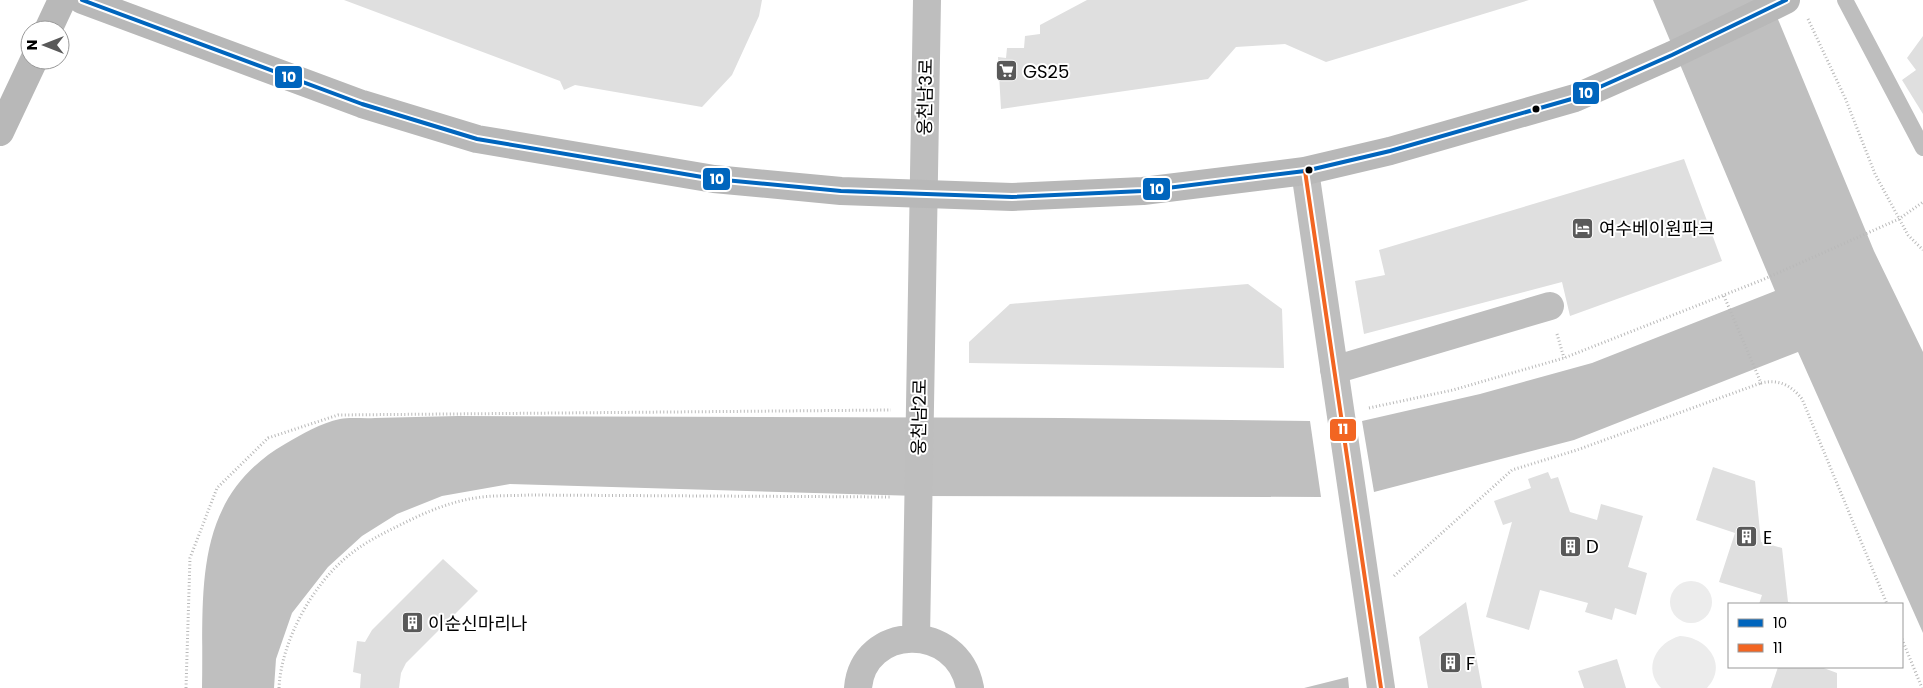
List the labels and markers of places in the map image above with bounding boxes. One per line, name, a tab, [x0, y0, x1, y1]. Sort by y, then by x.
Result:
supermarket icon: GS25	[995, 59, 1019, 83]
place label: GS25	[1023, 59, 1069, 84]
unlabelled marker	[1531, 104, 1541, 114]
unlabelled marker	[1304, 165, 1314, 175]
hotel icon: 여수베이원파크	[1571, 216, 1595, 240]
place label: 여수베이원파크	[1599, 216, 1715, 241]
building icon: E	[1735, 525, 1759, 549]
place label: E	[1763, 525, 1772, 550]
building icon: D	[1558, 534, 1582, 558]
place label: D	[1586, 534, 1599, 559]
building icon: 이순신마리나	[400, 611, 424, 635]
place label: 이순신마리나	[428, 611, 527, 636]
building icon: F	[1438, 651, 1462, 675]
place label: F	[1466, 651, 1475, 676]

